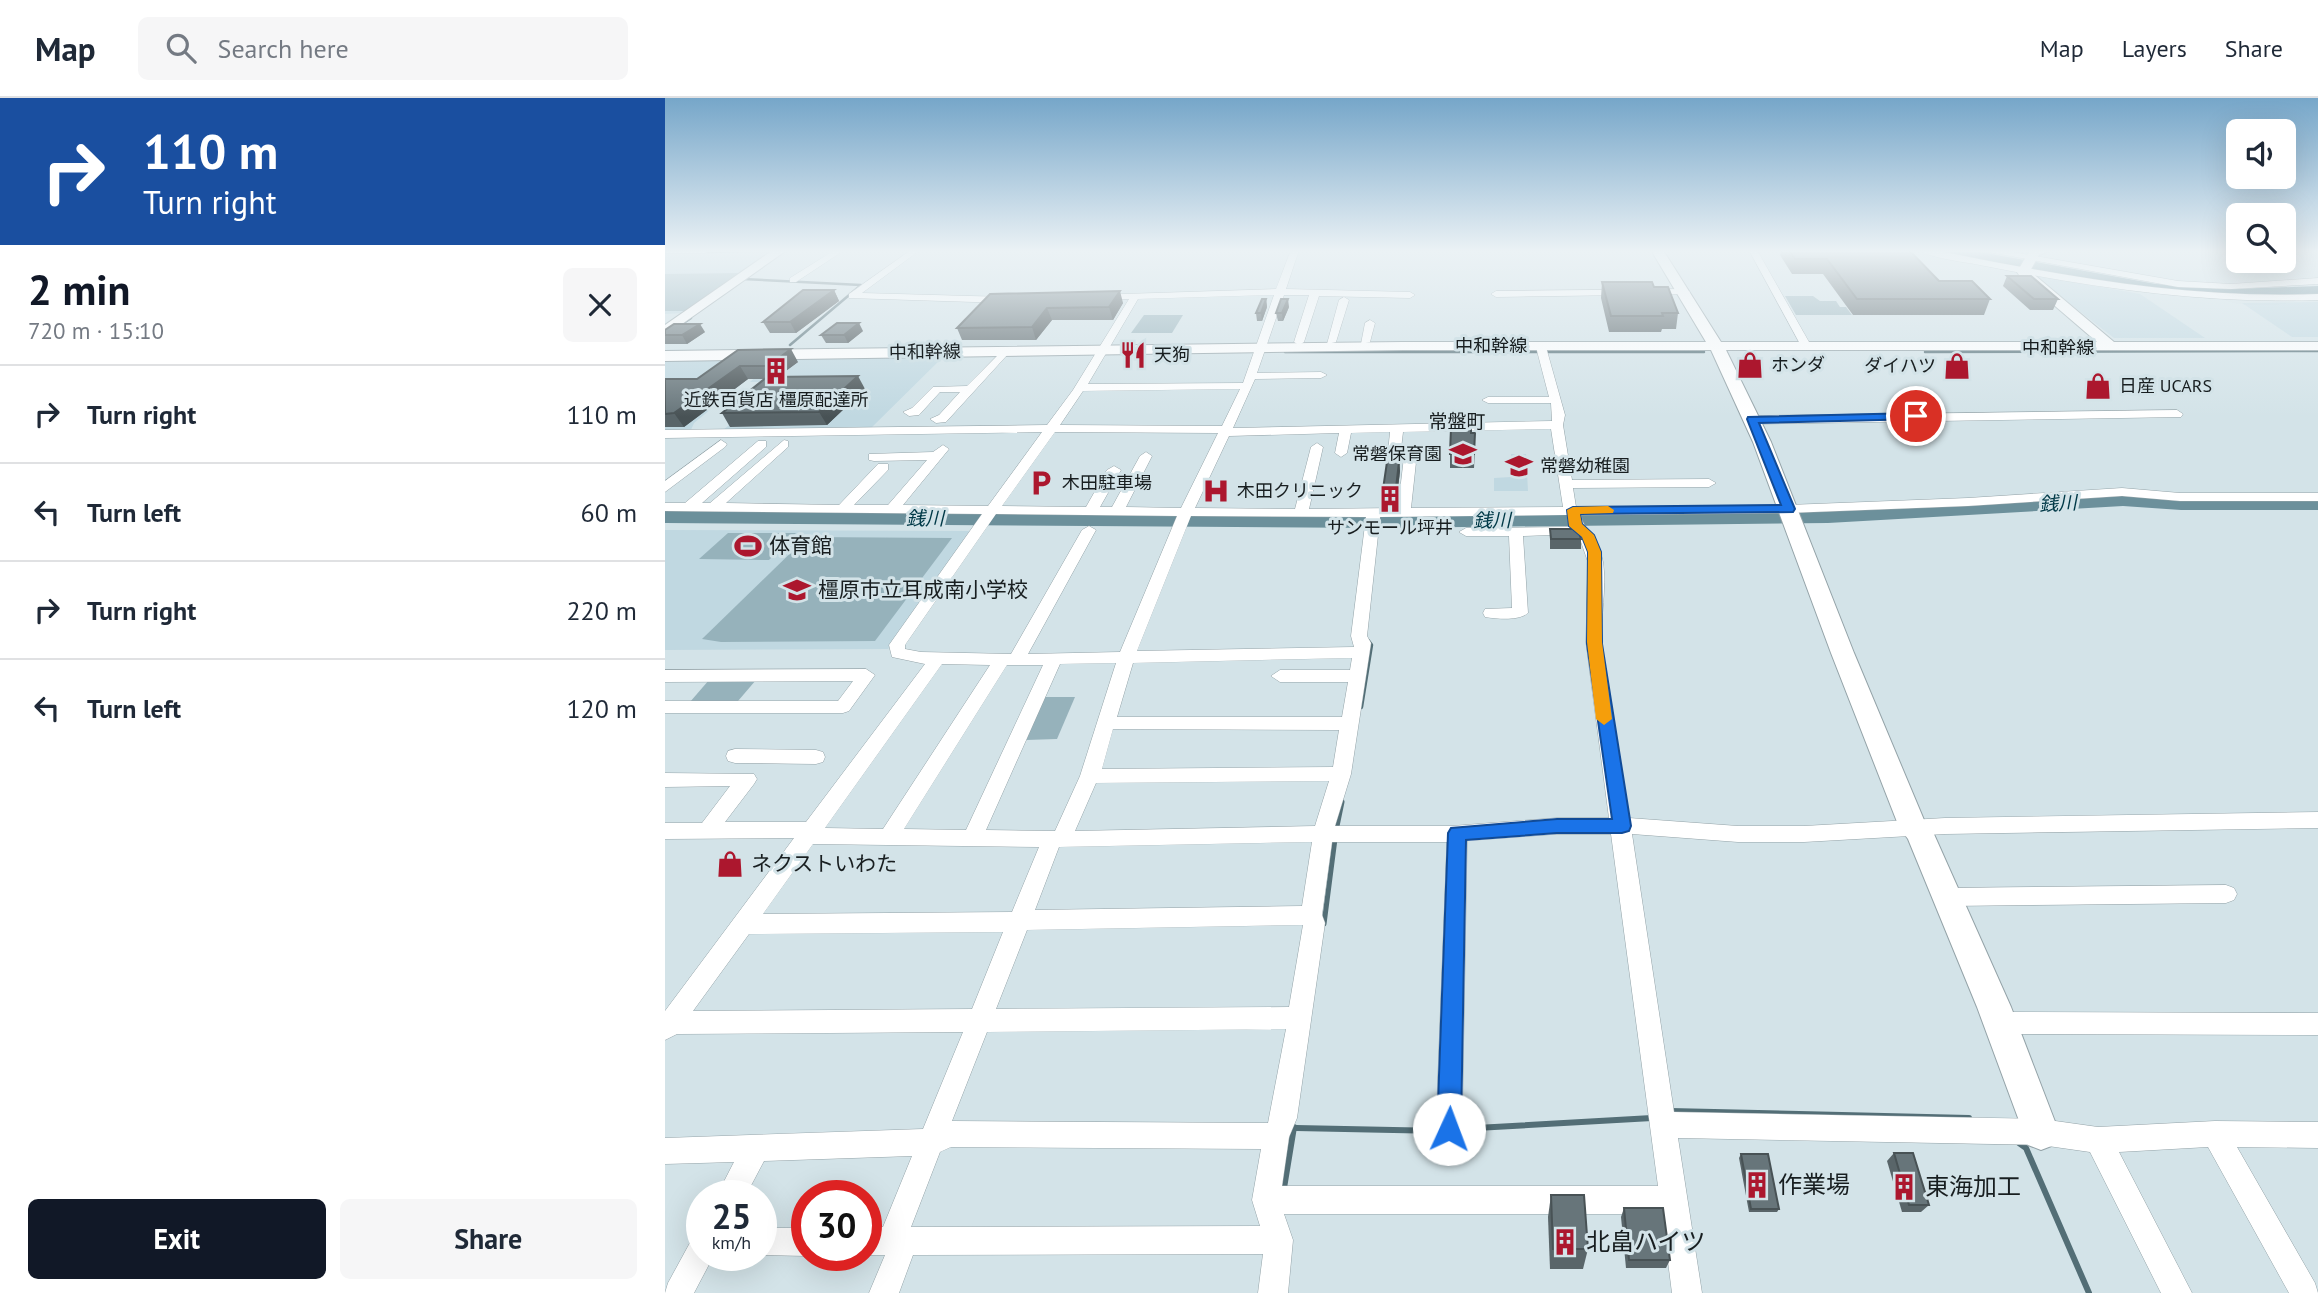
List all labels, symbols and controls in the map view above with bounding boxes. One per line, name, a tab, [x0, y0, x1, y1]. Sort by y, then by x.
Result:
search box	[138, 17, 628, 80]
text: Map	[35, 27, 96, 70]
icon: search	[162, 29, 200, 67]
text: Search here	[218, 32, 349, 65]
text: Map	[2040, 33, 2084, 64]
text: Layers	[2122, 33, 2187, 64]
text: Share	[2225, 33, 2283, 64]
text: 110 m	[143, 119, 278, 183]
map controls	[2226, 119, 2296, 273]
button: sound	[2226, 119, 2296, 189]
icon: right	[28, 126, 119, 217]
text: Turn right	[143, 181, 277, 223]
button: search	[2226, 203, 2296, 273]
text: 2 min	[28, 262, 130, 317]
button: close	[563, 268, 637, 342]
text: 720 m · 15:10	[28, 316, 164, 345]
street label: 中和幹線	[1455, 334, 1527, 357]
street label: 中和幹線	[2022, 336, 2094, 359]
street label: 中和幹線	[889, 339, 961, 364]
restaurant icon: 天狗	[1118, 340, 1148, 370]
place label: 天狗	[1154, 343, 1190, 366]
shop icon: ホンダ	[1735, 350, 1765, 380]
shop icon: ダイハツ	[1942, 351, 1972, 381]
place label: ホンダ	[1771, 353, 1825, 376]
place label: ダイハツ	[1864, 354, 1936, 377]
building icon: 近鉄百貨店 橿原配達所	[761, 356, 791, 386]
shop icon: 日産 UCARS	[2083, 371, 2113, 401]
place label: 日産 UCARS	[2119, 374, 2212, 397]
pin	[1886, 386, 1946, 446]
place label: 近鉄百貨店 橿原配達所	[684, 388, 868, 411]
icon: right	[28, 395, 66, 433]
icon: arrive	[1897, 397, 1935, 435]
text: Turn right	[87, 398, 196, 431]
text: 110 m	[566, 398, 637, 431]
district label: 常盤町	[1428, 409, 1486, 433]
school or university icon: 常磐保育園	[1448, 439, 1478, 469]
place label: 常磐保育園	[1352, 442, 1442, 465]
school or university icon: 常磐幼稚園	[1504, 451, 1534, 481]
place label: 常磐幼稚園	[1540, 454, 1630, 477]
parking icon: 木田駐車場	[1026, 468, 1056, 498]
place label: 木田駐車場	[1062, 471, 1152, 494]
hospital icon: 木田クリニック	[1201, 476, 1231, 506]
place label: 木田クリニック	[1237, 479, 1363, 502]
building icon: サンモール坪井	[1375, 484, 1405, 514]
water label: 銭川	[2038, 490, 2080, 516]
icon: left	[28, 493, 66, 531]
text: Turn left	[87, 496, 181, 529]
text: 60 m	[581, 496, 637, 529]
water label: 銭川	[906, 506, 946, 530]
water label: 銭川	[1473, 508, 1513, 532]
place label: サンモール坪井	[1327, 516, 1453, 539]
sports icon: 体育館	[733, 531, 763, 561]
place label: 体育館	[769, 532, 832, 559]
school or university icon: 橿原市立耳成南小学校	[782, 575, 812, 605]
place label: 橿原市立耳成南小学校	[818, 576, 1028, 603]
icon: right	[28, 591, 66, 629]
text: Turn right	[87, 594, 196, 627]
text: 220 m	[566, 594, 637, 627]
icon: left	[28, 689, 66, 727]
text: Turn left	[87, 692, 181, 725]
text: 120 m	[566, 692, 637, 725]
shop icon: ネクストいわた	[715, 849, 745, 879]
place label: ネクストいわた	[751, 850, 897, 877]
position arrow	[1412, 1092, 1486, 1166]
place label: 作業場	[1778, 1169, 1850, 1200]
building icon: 作業場	[1742, 1170, 1772, 1200]
place label: 東海加工	[1925, 1171, 2021, 1202]
building icon: 東海加工	[1889, 1172, 1919, 1202]
speed limit sign: 30	[791, 1180, 882, 1271]
text: 25	[712, 1193, 751, 1239]
button: Exit	[28, 1199, 326, 1279]
button: Share	[340, 1199, 637, 1279]
place label: 北畠ハイツ	[1586, 1226, 1706, 1257]
building icon: 北畠ハイツ	[1550, 1227, 1580, 1257]
text: km/h	[712, 1231, 751, 1254]

